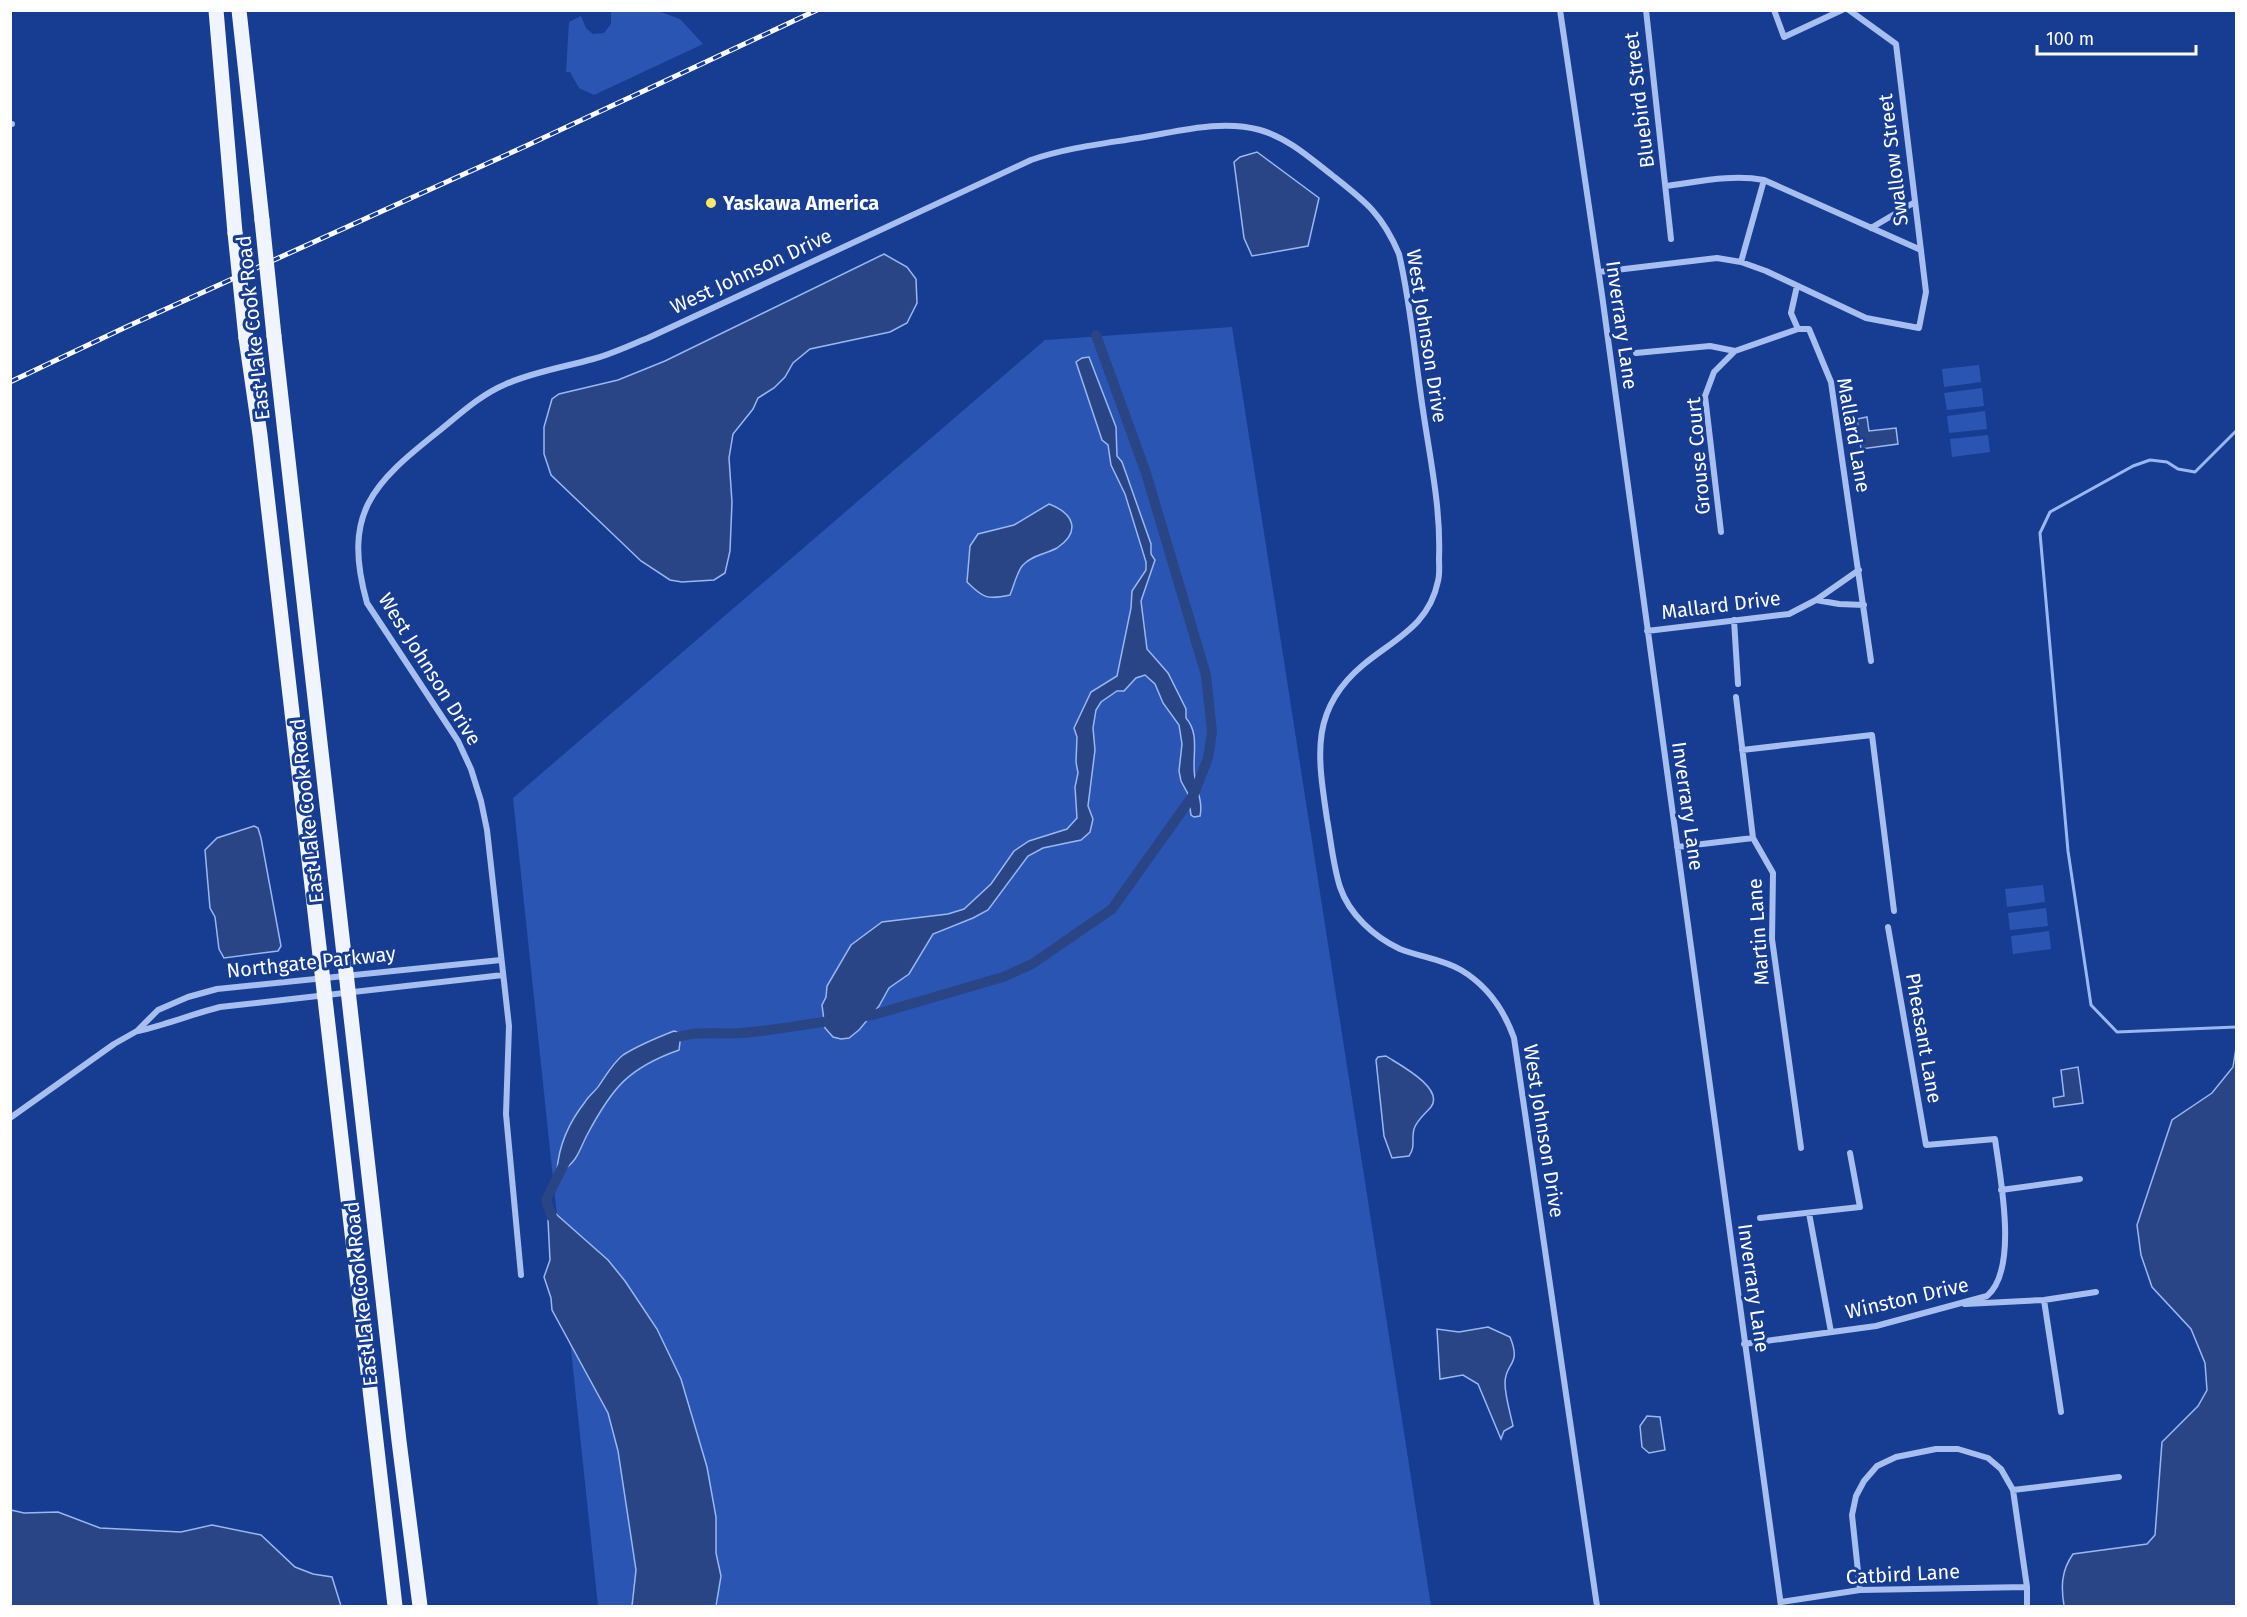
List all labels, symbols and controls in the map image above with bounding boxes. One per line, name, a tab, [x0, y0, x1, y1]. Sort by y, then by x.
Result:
scale bar	[2037, 18, 2196, 56]
text: 100 m	[2046, 28, 2094, 50]
street label: Bluebird Street	[1619, 30, 1659, 169]
street label: Swallow Street	[1873, 92, 1913, 227]
place label: Yaskawa America	[722, 191, 879, 215]
marker: Yaskawa America	[704, 196, 718, 210]
street label: West Johnson Drive	[667, 223, 835, 319]
street label: East Lake Cook Road	[231, 234, 275, 422]
street label: West Johnson Drive	[1401, 248, 1453, 424]
street label: Inverrary Lane	[1601, 259, 1643, 391]
street label: Mallard Lane	[1832, 376, 1876, 494]
street label: Grouse Court	[1681, 396, 1715, 516]
street label: Mallard Drive	[1660, 586, 1782, 624]
street label: West Johnson Drive	[373, 588, 487, 750]
street label: East Lake Cook Road	[285, 717, 329, 905]
street label: Inverrary Lane	[1667, 740, 1709, 872]
street label: Martin Lane	[1742, 878, 1774, 986]
street label: Northgate Parkway	[225, 941, 397, 983]
street label: Pheasant Lane	[1901, 971, 1947, 1105]
street label: West Johnson Drive	[1518, 1043, 1570, 1219]
street label: East Lake Cook Road	[339, 1200, 383, 1388]
street label: Inverrary Lane	[1733, 1222, 1775, 1354]
street label: Winston Drive	[1843, 1272, 1971, 1324]
street label: Catbird Lane	[1845, 1559, 1961, 1589]

